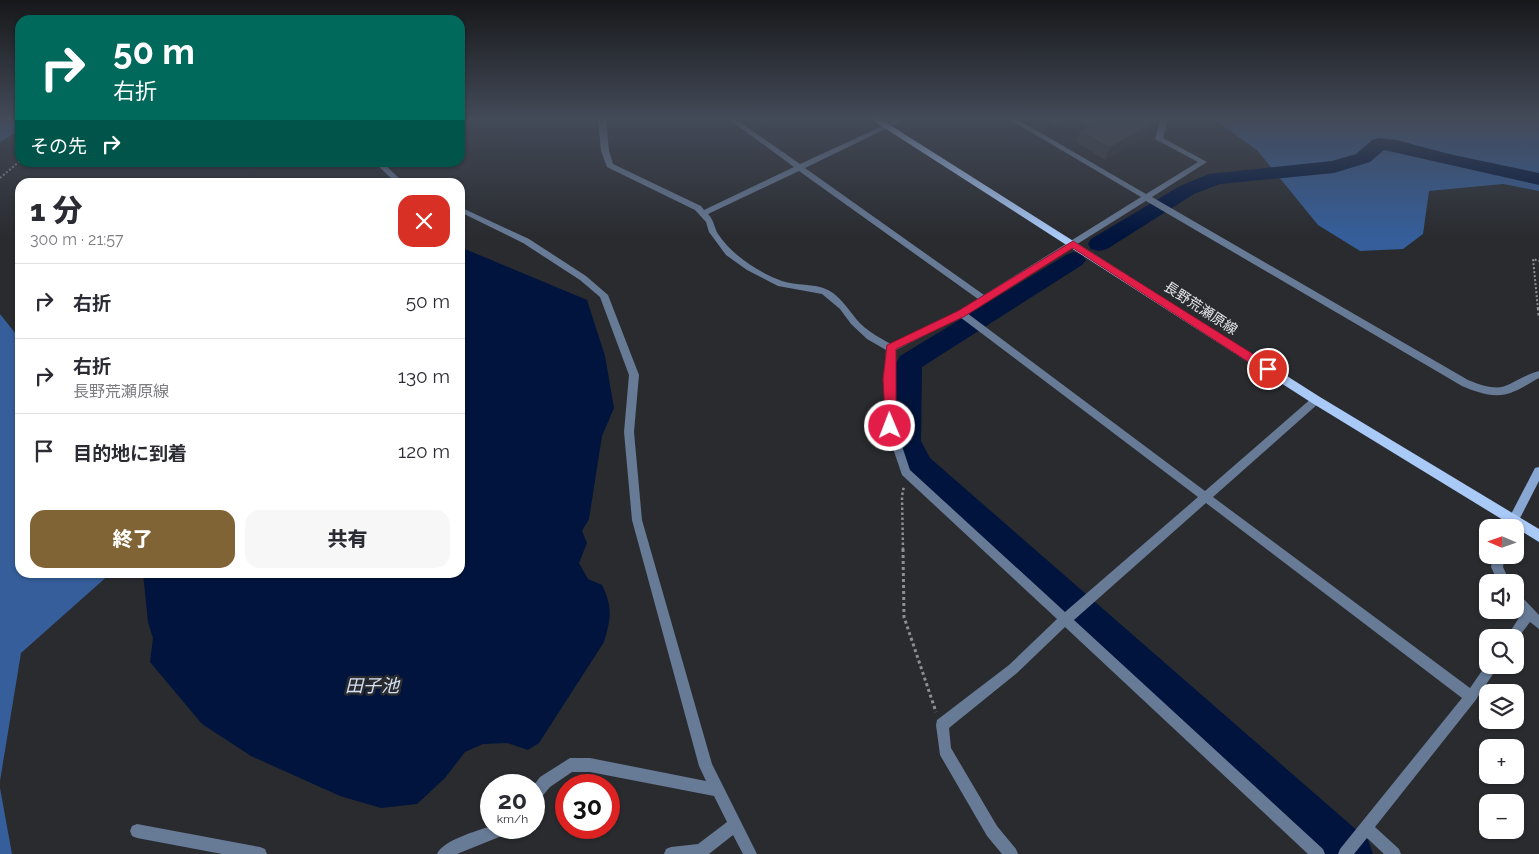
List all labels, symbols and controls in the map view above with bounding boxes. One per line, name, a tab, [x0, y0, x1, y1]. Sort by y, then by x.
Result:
text: 50 m	[113, 31, 195, 72]
icon: right	[30, 35, 95, 100]
text: 右折	[113, 78, 157, 104]
icon: right	[97, 130, 125, 158]
text: その先	[30, 135, 87, 157]
text: 1 分	[30, 193, 83, 228]
button: close	[398, 195, 450, 247]
text: 300 m · 21:57	[30, 230, 124, 249]
street label: 長野荒瀬原線	[1161, 278, 1241, 338]
icon: right	[30, 287, 58, 315]
text: 50 m	[406, 290, 450, 312]
text: 右折	[73, 292, 111, 314]
pin	[1247, 348, 1289, 390]
text: 右折	[73, 355, 111, 377]
icon: arrive	[1254, 355, 1282, 383]
icon: right	[30, 362, 58, 390]
text: 130 m	[398, 365, 450, 387]
text: 長野荒瀬原線	[73, 382, 169, 401]
position arrow	[863, 399, 915, 451]
icon: arrive	[30, 437, 58, 465]
text: 120 m	[398, 440, 450, 462]
text: 目的地に到着	[73, 442, 187, 464]
button: 終了	[30, 510, 235, 568]
button: 共有	[245, 510, 450, 568]
north arrow	[1479, 519, 1524, 564]
map controls	[1479, 519, 1524, 839]
button: sound	[1479, 574, 1524, 619]
button: search	[1479, 629, 1524, 674]
water label: 田子池	[345, 675, 401, 696]
button: layers	[1479, 684, 1524, 729]
button: +	[1479, 739, 1524, 784]
speed limit sign: 30	[555, 774, 620, 839]
text: 20	[498, 785, 527, 815]
button: −	[1479, 794, 1524, 839]
text: km/h	[497, 812, 528, 826]

